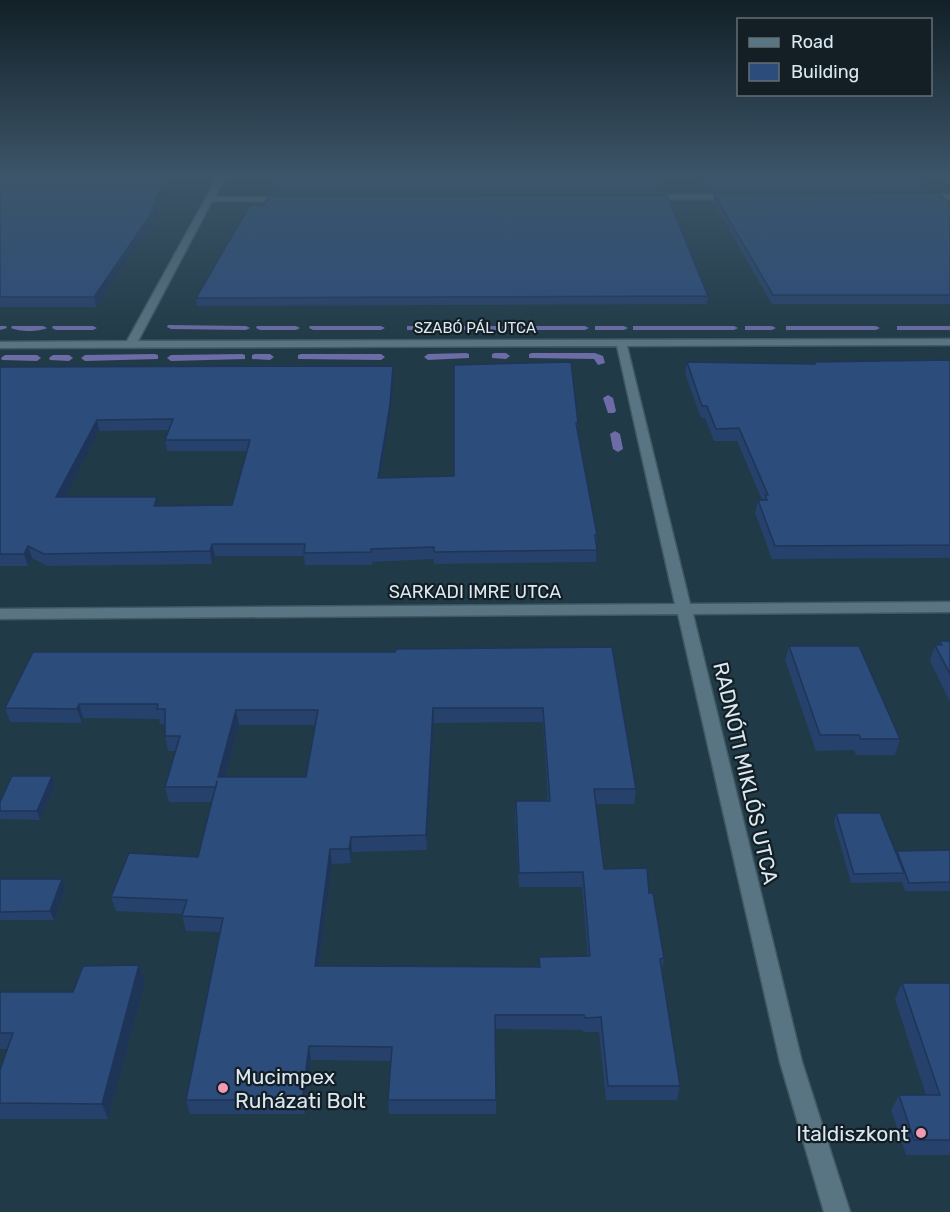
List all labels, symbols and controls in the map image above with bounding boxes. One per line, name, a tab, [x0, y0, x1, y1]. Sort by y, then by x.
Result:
legend	[737, 18, 932, 96]
text: Road	[791, 31, 834, 53]
text: Building	[791, 61, 859, 83]
street label: SZABÓ PÁL UTCA	[414, 319, 536, 337]
street label: SARKADI IMRE UTCA	[389, 581, 561, 603]
street label: RADNÓTI MIKLÓS UTCA	[708, 659, 784, 887]
place label: Mucimpex Ruházati Bolt	[235, 1064, 366, 1113]
marker: Mucimpex Ruházati Bolt	[216, 1081, 230, 1095]
place label: Italdiszkont	[796, 1121, 909, 1146]
marker: Italdiszkont	[914, 1126, 928, 1140]

